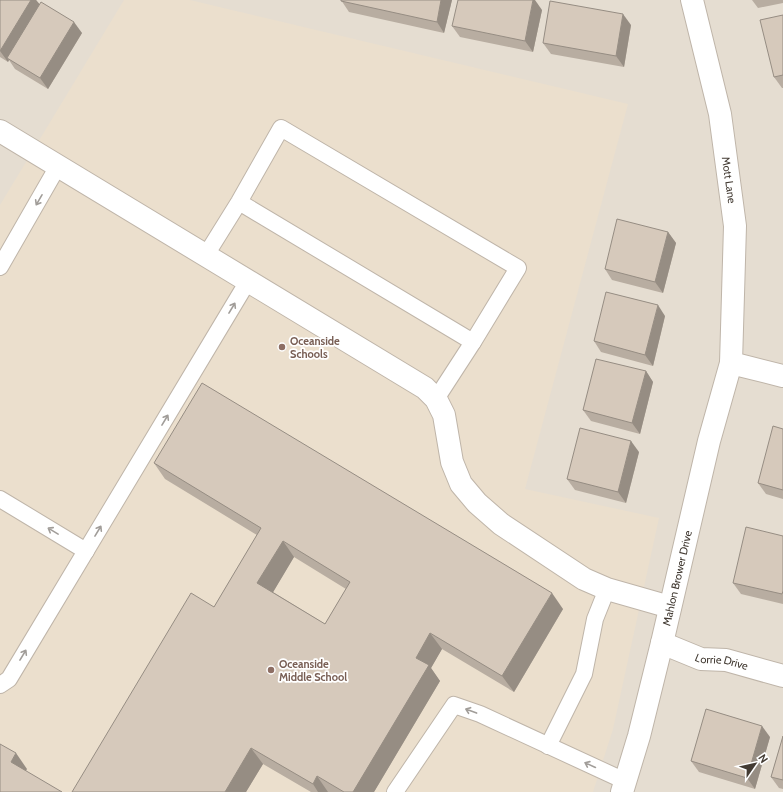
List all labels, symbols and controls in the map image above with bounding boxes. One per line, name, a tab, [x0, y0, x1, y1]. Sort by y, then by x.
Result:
street label: Mott Lane	[719, 156, 739, 205]
one-way arrow	[34, 194, 42, 206]
one-way arrow	[228, 302, 236, 314]
place label: Oceanside Schools	[290, 334, 340, 361]
marker: Oceanside Schools	[277, 342, 287, 352]
one-way arrow	[161, 414, 169, 426]
one-way arrow	[94, 525, 102, 537]
one-way arrow	[47, 526, 59, 534]
street label: Mahlon Brower Drive	[659, 529, 695, 627]
one-way arrow	[20, 649, 28, 661]
street label: Lorrie Drive	[693, 650, 750, 673]
place label: Oceanside Middle School	[279, 657, 347, 684]
marker: Oceanside Middle School	[266, 665, 276, 675]
one-way arrow	[465, 707, 478, 714]
north arrow	[735, 744, 775, 784]
text: N	[755, 751, 771, 766]
one-way arrow	[584, 761, 596, 768]

